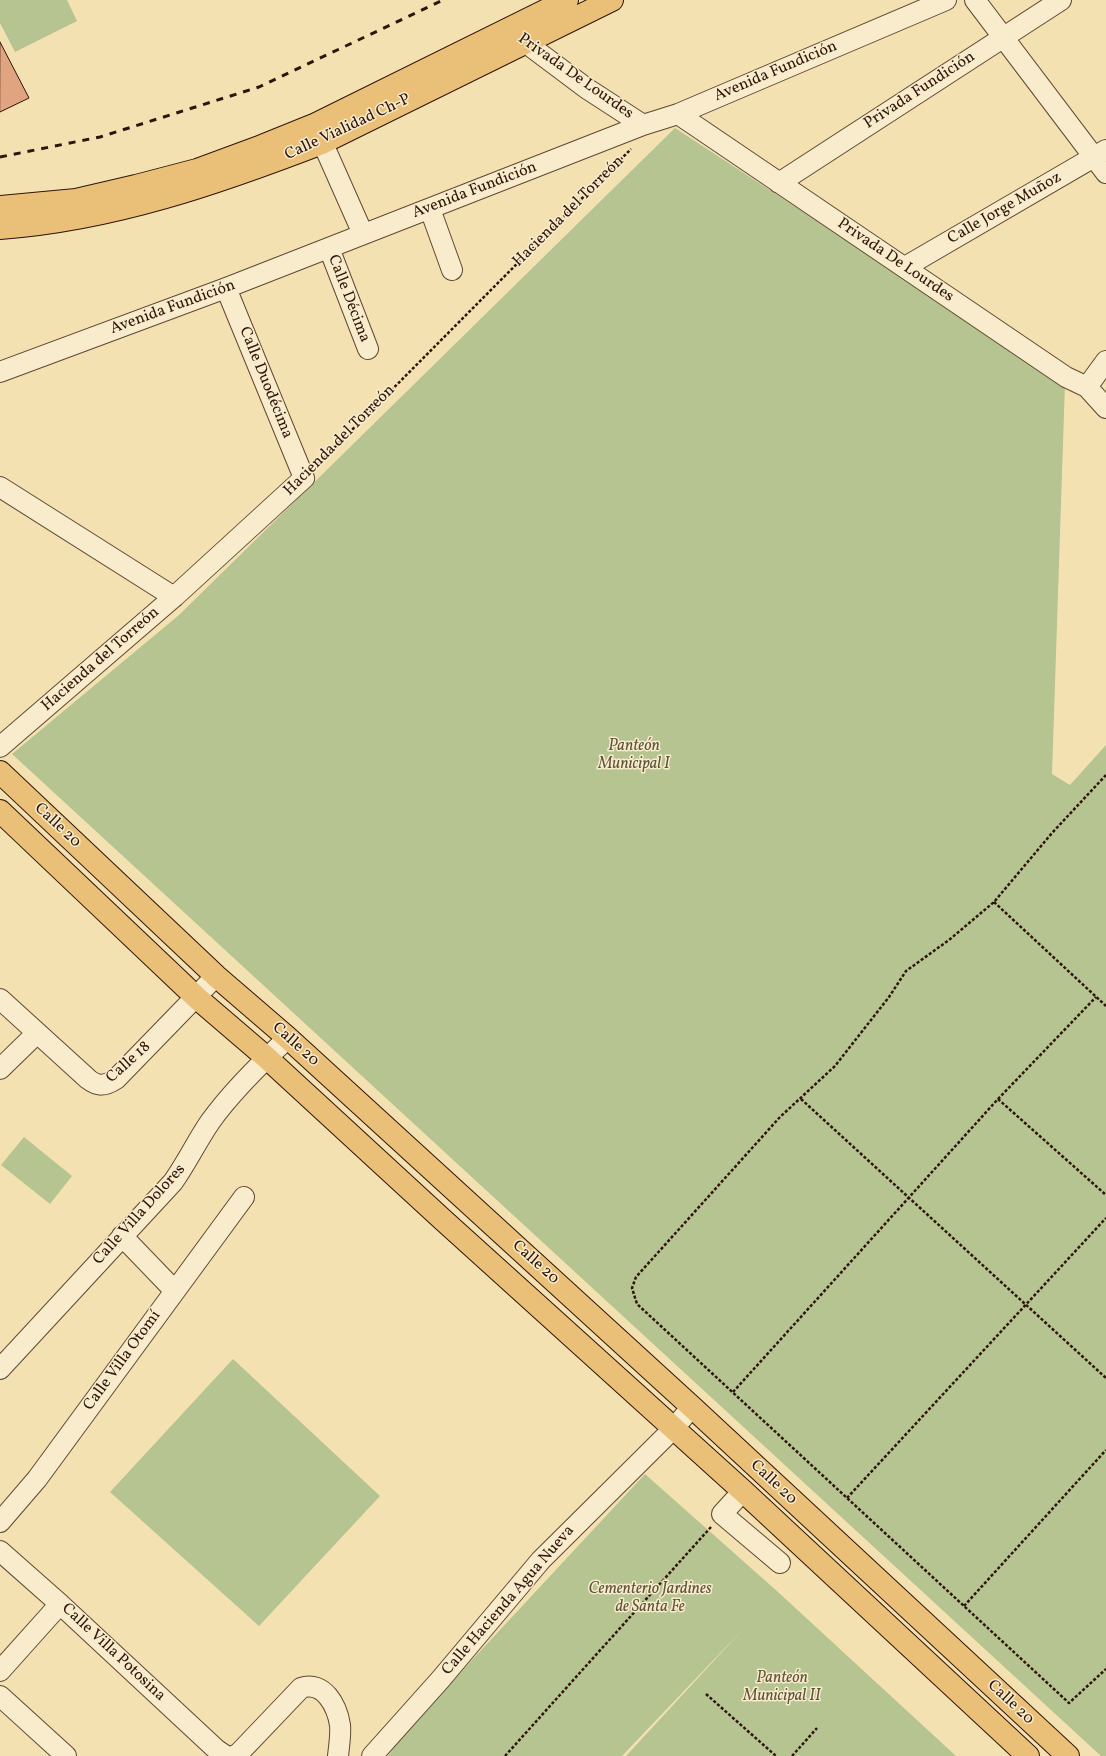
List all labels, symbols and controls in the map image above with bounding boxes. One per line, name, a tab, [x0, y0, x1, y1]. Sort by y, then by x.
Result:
street label: Privada De Lourdes	[514, 30, 636, 124]
street label: Avenida Fundición	[712, 37, 840, 107]
street label: Privada Fundición	[861, 48, 979, 134]
street label: Calle Vialidad Ch-P	[282, 91, 414, 165]
street label: Hacienda del Torreón	[509, 152, 629, 272]
street label: Avenida Fundición	[410, 158, 540, 224]
street label: Calle Jorge Muñoz	[945, 169, 1065, 249]
street label: Privada De Lourdes	[833, 215, 957, 307]
street label: Calle Décima	[323, 253, 373, 345]
street label: Avenida Fundición	[108, 276, 238, 340]
street label: Calle Duodécima	[234, 324, 296, 442]
street label: Hacienda del Torreón	[280, 381, 400, 501]
street label: Hacienda del Torreón	[38, 604, 164, 716]
park label: Panteón Municipal I	[598, 737, 670, 775]
street label: Calle 20	[30, 800, 84, 852]
street label: Calle 20	[267, 1019, 323, 1071]
street label: Calle 18	[103, 1038, 155, 1088]
street label: Calle Villa Dolores	[90, 1161, 190, 1269]
street label: Calle 20	[507, 1237, 563, 1289]
street label: Calle Villa Otomí	[80, 1307, 166, 1415]
street label: Calle 20	[746, 1457, 800, 1509]
street label: Calle Hacienda Agua Nueva	[439, 1522, 579, 1680]
park label: Cementerio Jardines de Santa Fe	[588, 1580, 712, 1618]
street label: Calle Villa Potosina	[57, 1600, 169, 1706]
park label: Panteón Municipal II	[743, 1669, 821, 1707]
street label: Calle 20	[983, 1677, 1037, 1729]

